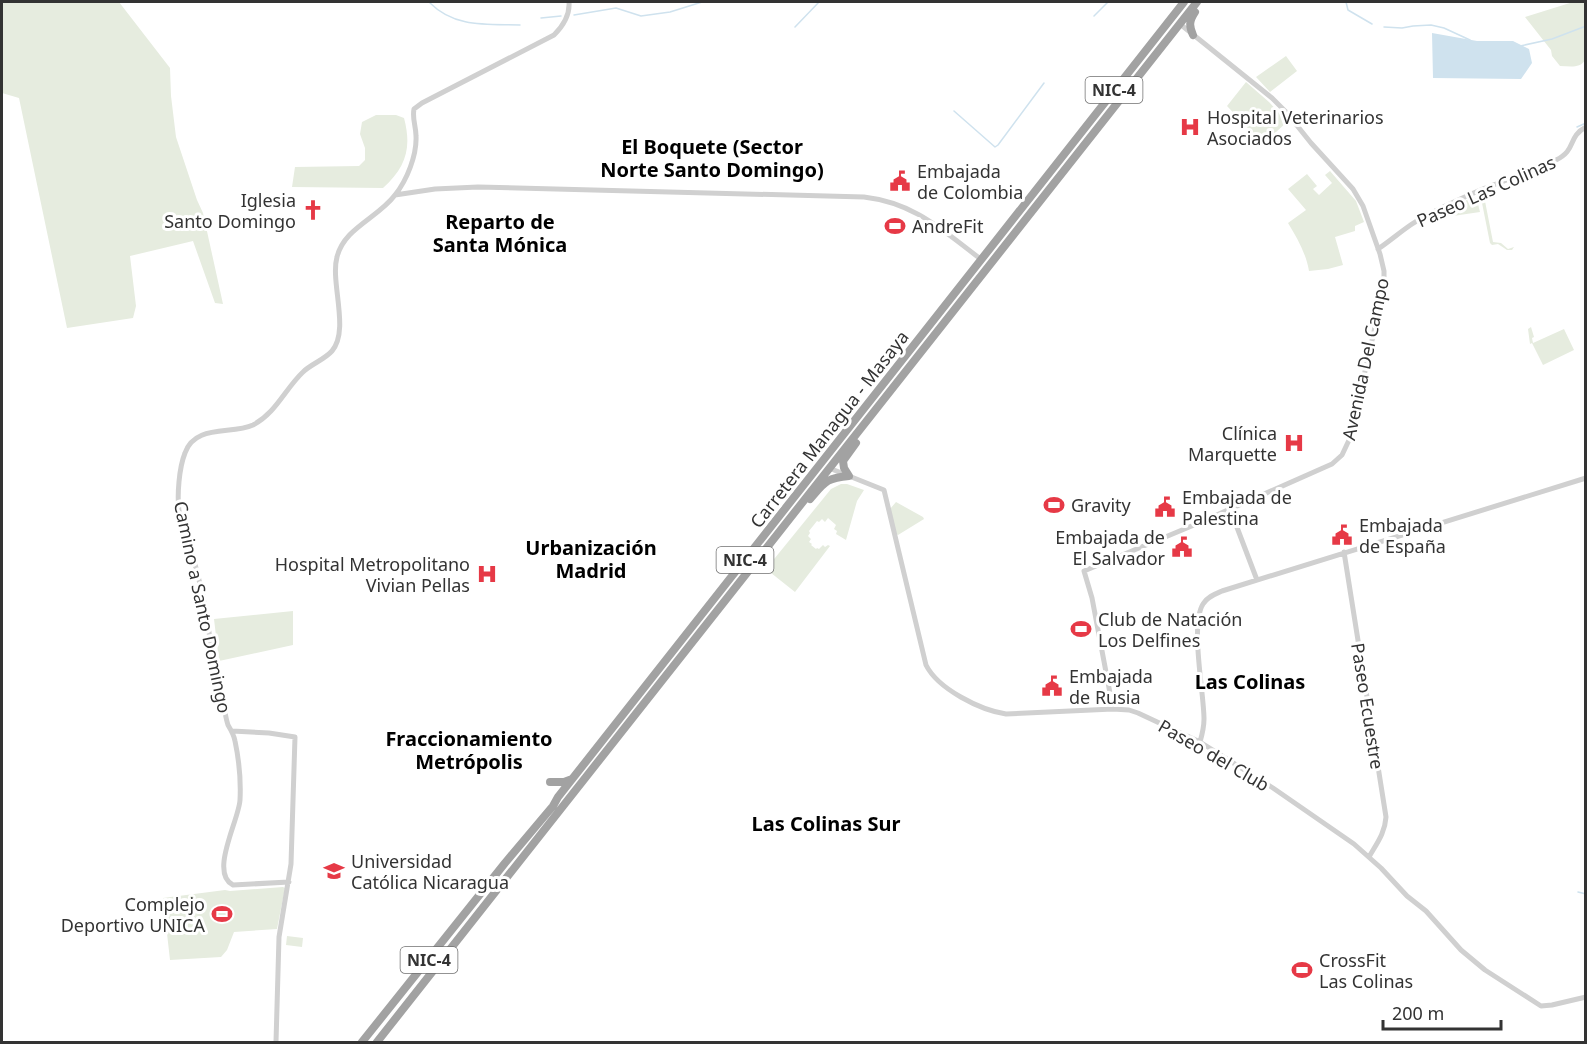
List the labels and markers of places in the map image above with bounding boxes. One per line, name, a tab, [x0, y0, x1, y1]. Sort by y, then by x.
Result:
place label: Hospital Veterinarios Asociados	[1207, 105, 1384, 150]
hospital icon: Hospital Veterinarios Asociados	[1178, 115, 1202, 139]
place label: Embajada de Colombia	[917, 159, 1023, 204]
public building icon: Embajada de Colombia	[888, 169, 912, 193]
place label: Iglesia Santo Domingo	[164, 188, 296, 233]
church icon: Iglesia Santo Domingo	[301, 198, 325, 222]
sports icon: AndreFit	[883, 214, 907, 238]
place label: AndreFit	[912, 214, 984, 238]
place label: Clínica Marquette	[1188, 421, 1277, 466]
hospital icon: Clínica Marquette	[1282, 431, 1306, 455]
place label: Embajada de Palestina	[1182, 485, 1292, 530]
sports icon: Gravity	[1042, 493, 1066, 517]
place label: Gravity	[1071, 493, 1132, 517]
public building icon: Embajada de Palestina	[1153, 495, 1177, 519]
place label: Embajada de España	[1359, 513, 1446, 558]
public building icon: Embajada de España	[1330, 523, 1354, 547]
place label: Embajada de El Salvador	[1055, 525, 1166, 570]
public building icon: Embajada de El Salvador	[1170, 535, 1194, 559]
place label: Hospital Metropolitano Vivian Pellas	[275, 552, 470, 597]
hospital icon: Hospital Metropolitano Vivian Pellas	[475, 562, 499, 586]
place label: Club de Natación Los Delfines	[1098, 607, 1242, 652]
sports icon: Club de Natación Los Delfines	[1069, 617, 1093, 641]
place label: Embajada de Rusia	[1069, 664, 1153, 709]
public building icon: Embajada de Rusia	[1040, 674, 1064, 698]
place label: Universidad Católica Nicaragua	[351, 849, 509, 894]
school or university icon: Universidad Católica Nicaragua	[322, 859, 346, 883]
place label: Complejo Deportivo UNICA	[61, 892, 205, 937]
sports icon: Complejo Deportivo UNICA	[210, 902, 234, 926]
place label: CrossFit Las Colinas	[1319, 948, 1413, 993]
sports icon: CrossFit Las Colinas	[1290, 958, 1314, 982]

